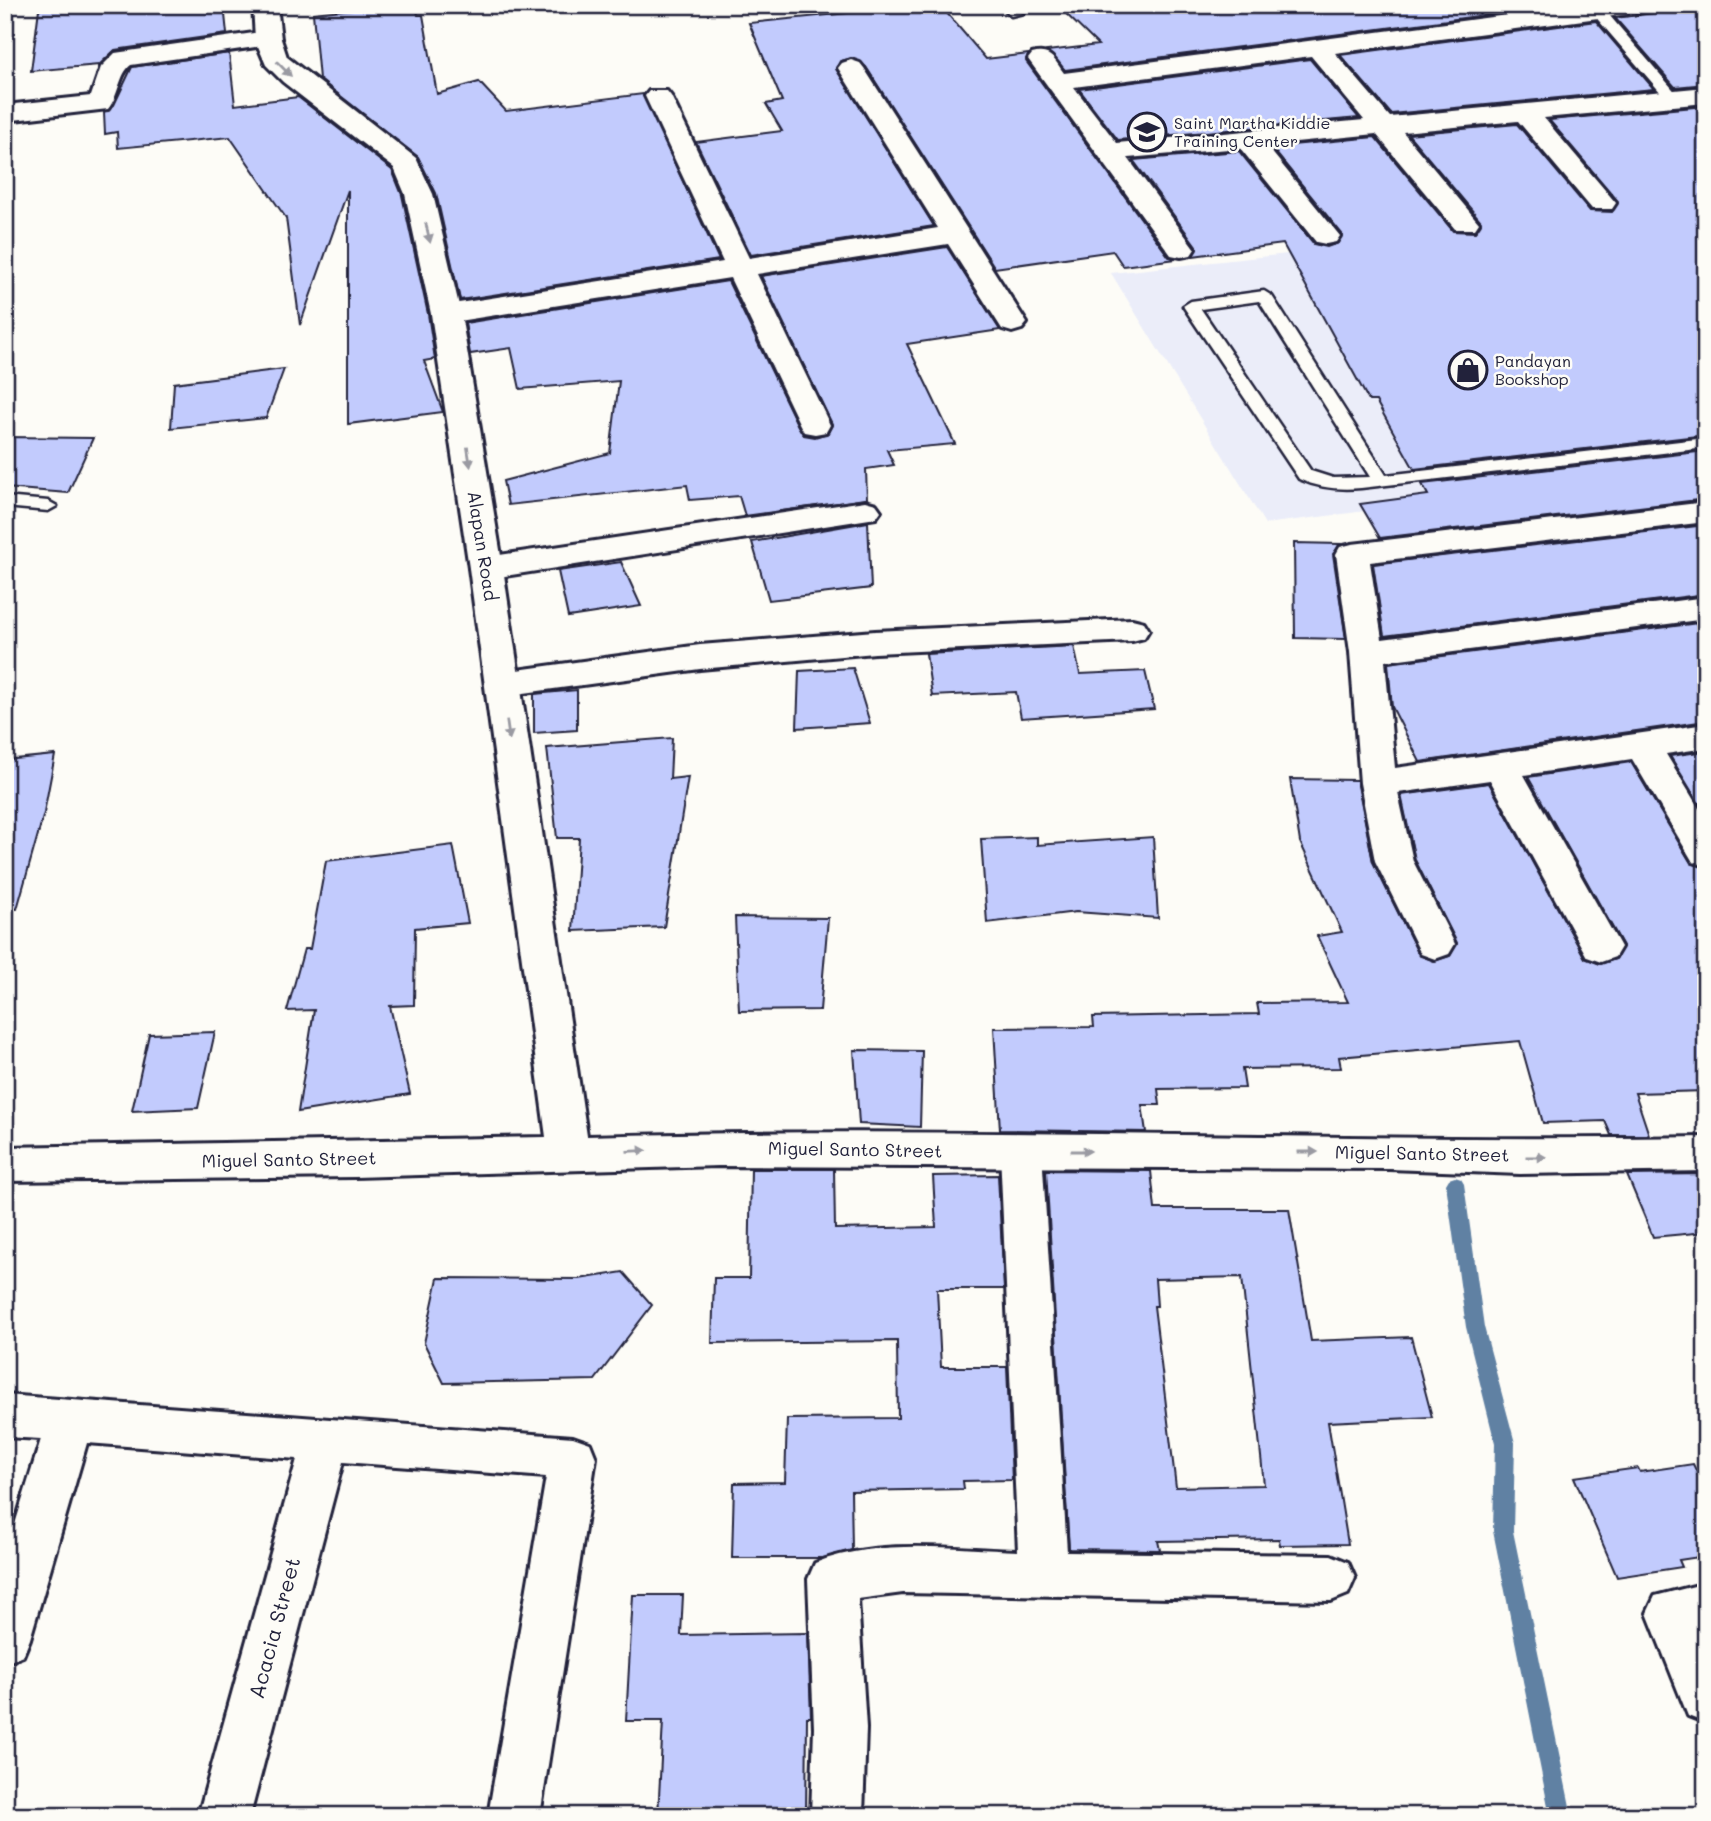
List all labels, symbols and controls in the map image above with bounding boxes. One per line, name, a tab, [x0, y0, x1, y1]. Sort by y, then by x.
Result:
one-way arrow	[275, 60, 292, 76]
school or university icon: Saint Martha Kiddie Training Center	[1126, 111, 1168, 153]
place label: Saint Martha Kiddie Training Center	[1174, 112, 1331, 151]
one-way arrow	[422, 222, 433, 244]
shop icon: Pandayan Bookshop	[1447, 349, 1489, 391]
place label: Pandayan Bookshop	[1495, 350, 1571, 389]
one-way arrow	[464, 446, 475, 468]
street label: Alapan Road	[462, 489, 504, 603]
one-way arrow	[503, 719, 514, 741]
street label: Miguel Santo Street	[768, 1135, 942, 1163]
street label: Miguel Santo Street	[1335, 1139, 1509, 1167]
street label: Miguel Santo Street	[202, 1145, 376, 1173]
one-way arrow	[1070, 1145, 1092, 1157]
one-way arrow	[626, 1146, 648, 1157]
one-way arrow	[1297, 1146, 1319, 1158]
one-way arrow	[1525, 1151, 1547, 1163]
street label: Acacia Street	[242, 1554, 305, 1701]

